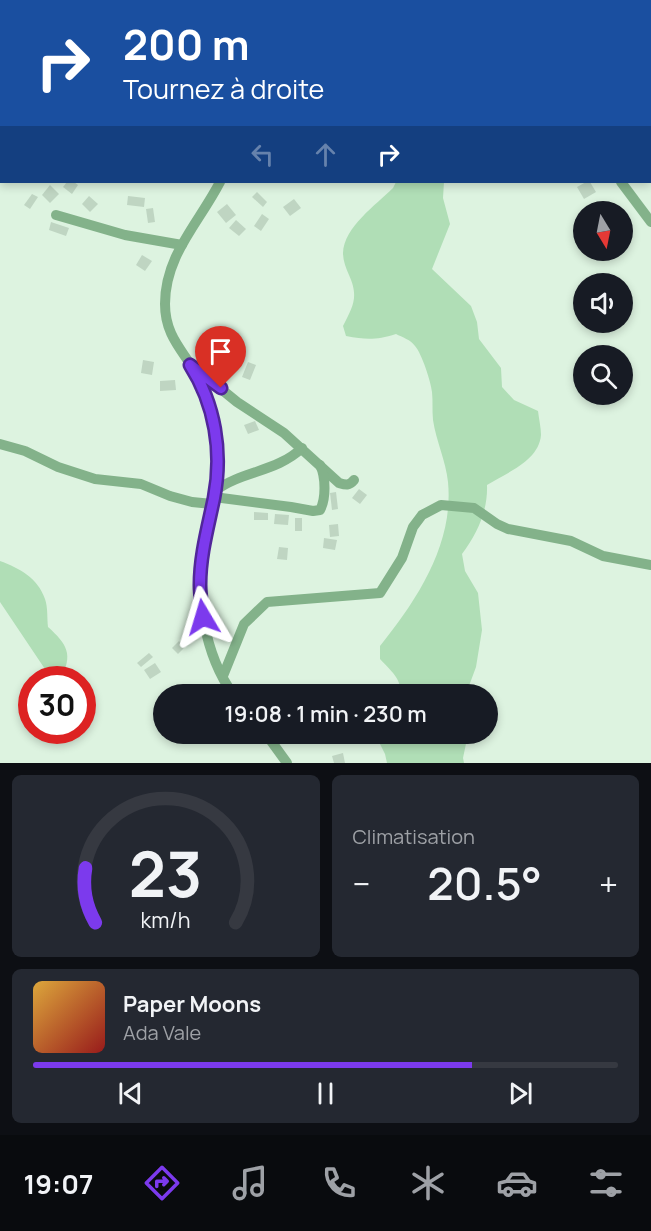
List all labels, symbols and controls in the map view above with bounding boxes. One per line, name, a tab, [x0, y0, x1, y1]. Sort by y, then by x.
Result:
text: 200 m	[123, 15, 249, 73]
icon: right	[24, 24, 102, 102]
text: Tournez à droite	[123, 70, 324, 107]
icon: left	[246, 138, 279, 171]
icon: ahead	[309, 138, 342, 171]
icon: right	[372, 138, 405, 171]
north arrow	[573, 201, 633, 261]
map controls	[573, 201, 633, 405]
button: sound	[573, 273, 633, 333]
pin	[195, 326, 246, 388]
icon: arrive	[204, 335, 237, 368]
button: search	[573, 345, 633, 405]
position arrow	[171, 585, 235, 649]
speed limit sign: 30	[18, 666, 96, 744]
text: 19:08 · 1 min · 230 m	[224, 699, 427, 729]
text: Climatisation	[353, 823, 475, 850]
text: 23	[129, 830, 202, 916]
text: 20.5°	[427, 852, 542, 914]
text: −	[353, 861, 370, 906]
text: +	[599, 861, 618, 906]
text: km/h	[141, 905, 191, 934]
text: Paper Moons	[123, 989, 261, 1019]
text: Ada Vale	[123, 1019, 201, 1046]
icon: previous	[114, 1077, 147, 1110]
icon: pause	[309, 1077, 342, 1110]
icon: next	[504, 1077, 537, 1110]
icon: directions	[141, 1162, 183, 1204]
icon: music	[229, 1162, 271, 1204]
icon: phone	[318, 1162, 360, 1204]
icon: climate	[407, 1162, 449, 1204]
icon: car	[496, 1162, 538, 1204]
icon: filters	[585, 1162, 627, 1204]
text: 19:07	[23, 1165, 94, 1202]

